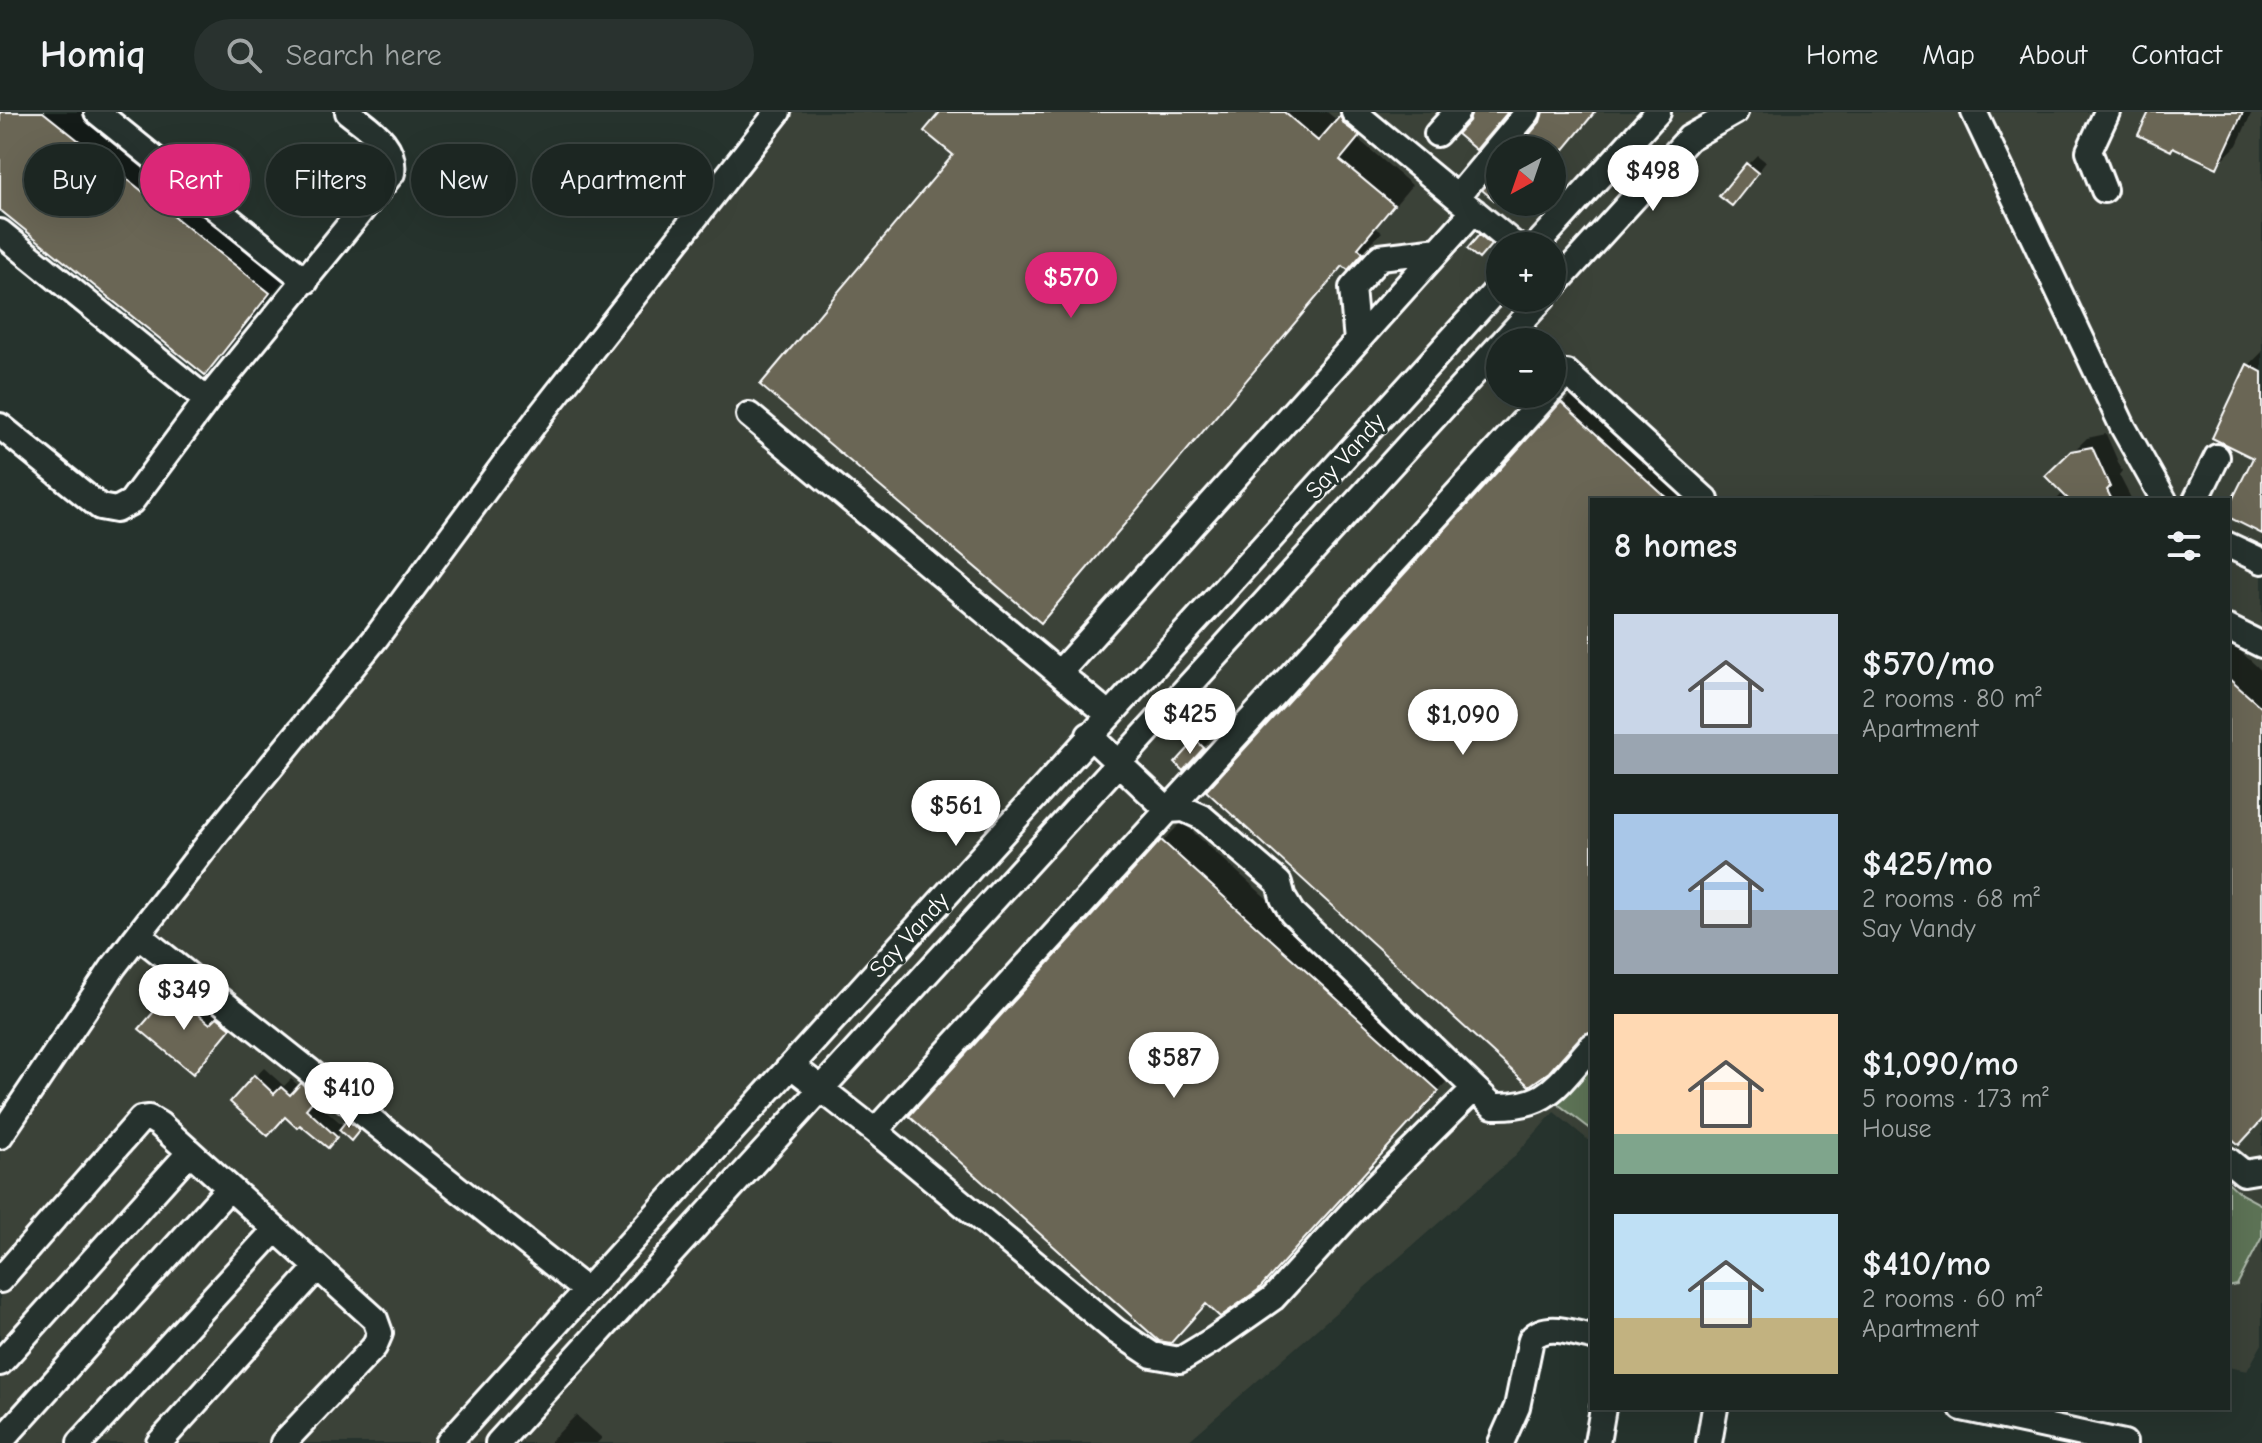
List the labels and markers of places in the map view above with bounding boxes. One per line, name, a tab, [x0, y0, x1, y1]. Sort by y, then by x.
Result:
pin: $498	[1606, 145, 1700, 213]
pin: $570	[1024, 252, 1118, 320]
pin: $425	[1143, 688, 1237, 756]
pin: $1,090	[1398, 689, 1528, 757]
pin: $561	[909, 780, 1003, 848]
pin: $349	[137, 964, 231, 1032]
pin: $587	[1127, 1032, 1221, 1100]
pin: $410	[302, 1062, 396, 1130]

